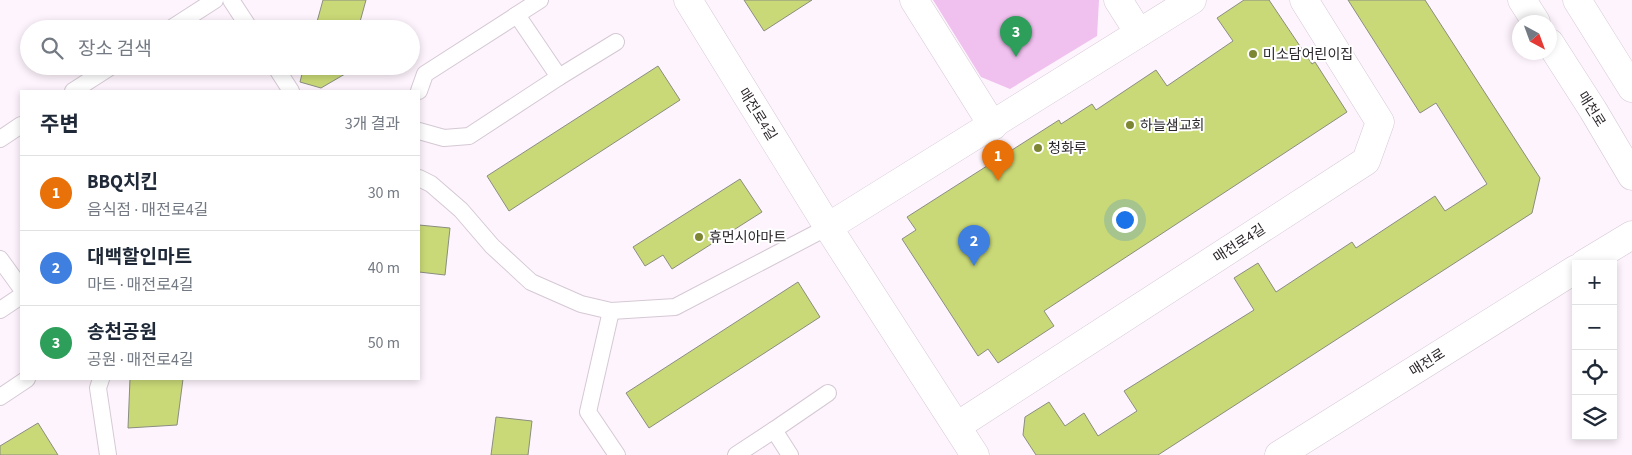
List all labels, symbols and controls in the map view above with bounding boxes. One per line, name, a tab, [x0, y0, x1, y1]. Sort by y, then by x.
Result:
north arrow	[1512, 15, 1557, 60]
pin: 3	[1000, 16, 1032, 57]
search box	[20, 20, 420, 75]
icon: search	[38, 34, 66, 62]
text: 장소 검색	[78, 36, 152, 63]
place label: 미소담어린이집	[1263, 45, 1353, 65]
marker: 미소담어린이집	[1247, 48, 1259, 60]
street label: 매전로4길	[733, 84, 781, 145]
street label: 매천로	[1572, 88, 1610, 131]
text: 주변	[40, 109, 79, 139]
text: 3개 결과	[345, 113, 400, 135]
place label: 하늘샘교회	[1140, 116, 1204, 136]
marker: 하늘샘교회	[1124, 119, 1136, 131]
place label: 청화루	[1048, 139, 1087, 159]
pin: 1	[982, 140, 1014, 181]
marker: 청화루	[1032, 142, 1044, 154]
text: BBQ치킨	[87, 169, 158, 196]
text: 1	[52, 182, 60, 204]
text: 30 m	[368, 182, 400, 204]
text: 음식점 · 매전로4길	[87, 199, 208, 221]
your location	[1112, 207, 1138, 233]
street label: 매전로4길	[1210, 220, 1270, 268]
pin: 2	[958, 225, 990, 266]
place label: 휴먼시아마트	[709, 228, 786, 248]
marker: 휴먼시아마트	[693, 231, 705, 243]
text: 대백할인마트	[87, 244, 192, 271]
text: 2	[52, 257, 60, 279]
text: 40 m	[368, 257, 400, 279]
map controls	[1572, 260, 1617, 440]
button: +	[1572, 260, 1617, 305]
text: 마트 · 매전로4길	[87, 274, 194, 296]
button: −	[1572, 305, 1617, 350]
text: 송천공원	[87, 319, 157, 346]
text: 3	[52, 332, 60, 354]
text: 50 m	[368, 332, 400, 354]
street label: 매전로	[1406, 344, 1449, 382]
text: 공원 · 매전로4길	[87, 349, 194, 371]
button: locate	[1572, 350, 1617, 395]
button: layers	[1572, 395, 1617, 440]

